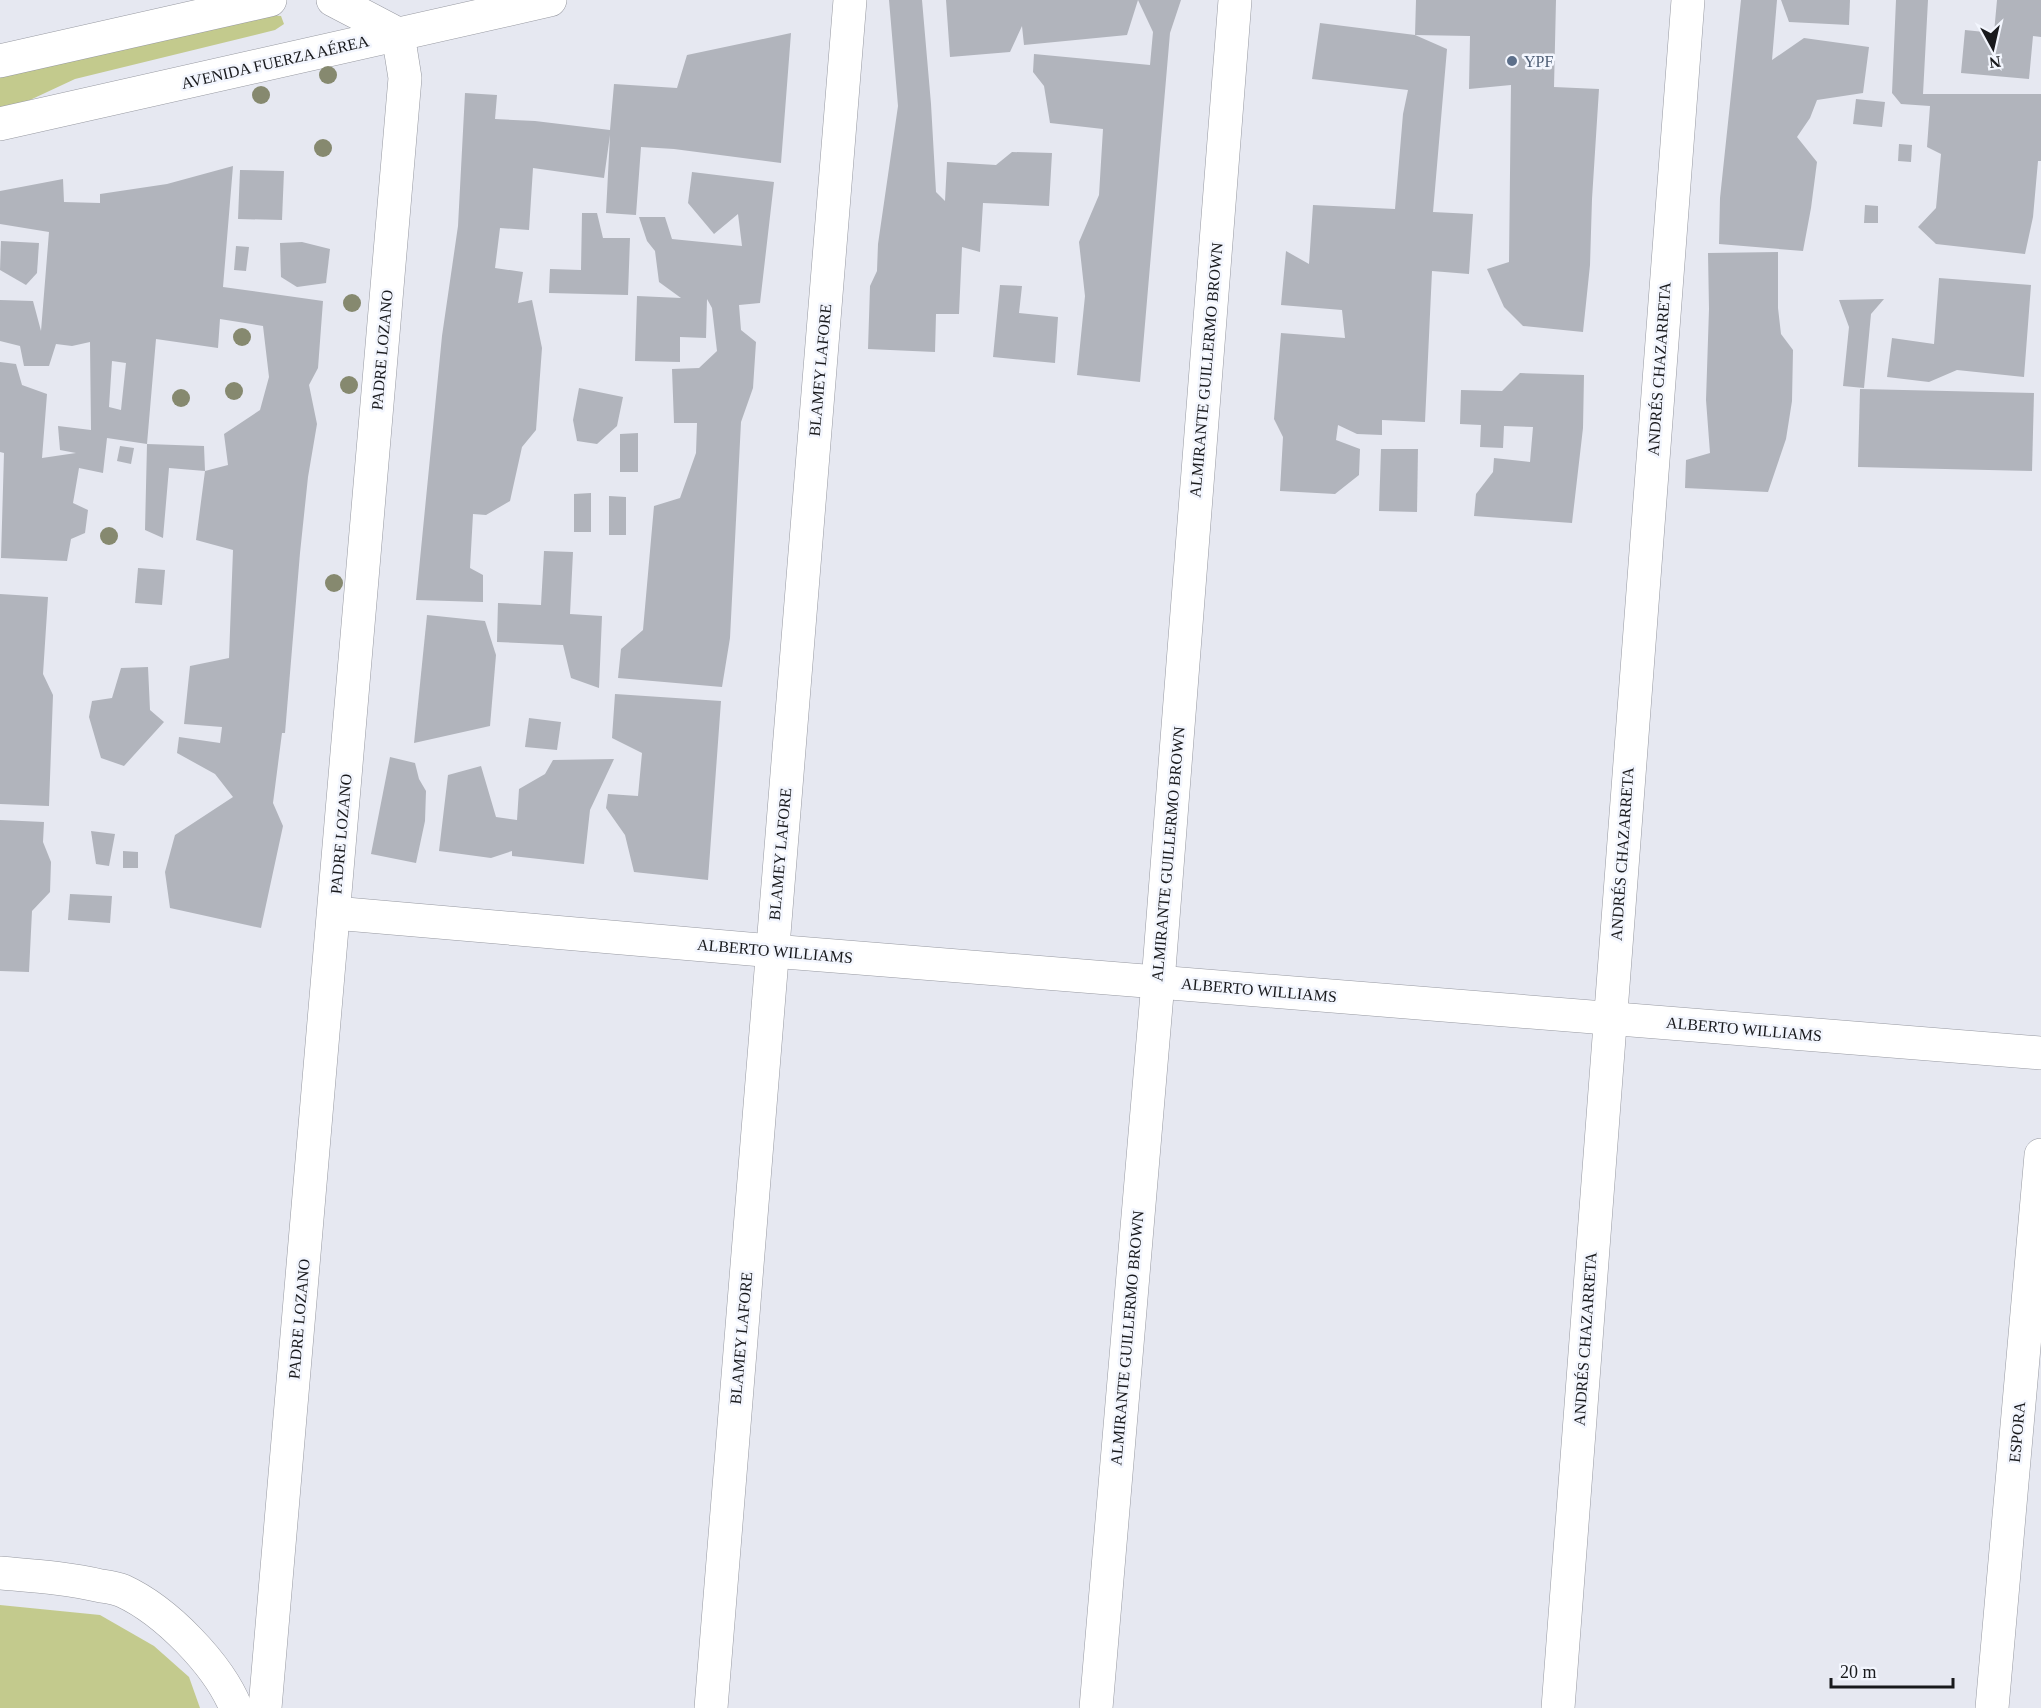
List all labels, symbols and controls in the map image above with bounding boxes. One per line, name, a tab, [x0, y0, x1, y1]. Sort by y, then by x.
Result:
north arrow	[1963, 18, 2023, 78]
street label: AVENIDA FUERZA AÉREA	[179, 31, 371, 92]
place label: YPF	[1524, 53, 1553, 70]
text: N	[1988, 53, 2002, 72]
marker: YPF	[1505, 54, 1519, 68]
street label: ALMIRANTE GUILLERMO BROWN	[1186, 241, 1226, 498]
street label: ANDRÉS CHAZARRETA	[1643, 281, 1674, 457]
street label: PADRE LOZANO	[368, 289, 396, 411]
street label: BLAMEY LAFORE	[806, 303, 834, 437]
street label: ALMIRANTE GUILLERMO BROWN	[1148, 725, 1188, 982]
street label: ANDRÉS CHAZARRETA	[1606, 766, 1637, 942]
street label: PADRE LOZANO	[327, 773, 355, 895]
street label: BLAMEY LAFORE	[766, 787, 794, 921]
street label: ALBERTO WILLIAMS	[696, 936, 854, 966]
street label: ALBERTO WILLIAMS	[1180, 975, 1338, 1005]
street label: ALBERTO WILLIAMS	[1665, 1014, 1823, 1044]
street label: ALMIRANTE GUILLERMO BROWN	[1107, 1209, 1147, 1466]
street label: ANDRÉS CHAZARRETA	[1569, 1251, 1600, 1427]
street label: PADRE LOZANO	[285, 1258, 313, 1380]
street label: BLAMEY LAFORE	[727, 1271, 755, 1405]
street label: ESPORA	[2006, 1400, 2028, 1463]
scale bar	[1831, 1651, 1952, 1689]
text: 20 m	[1840, 1662, 1877, 1682]

